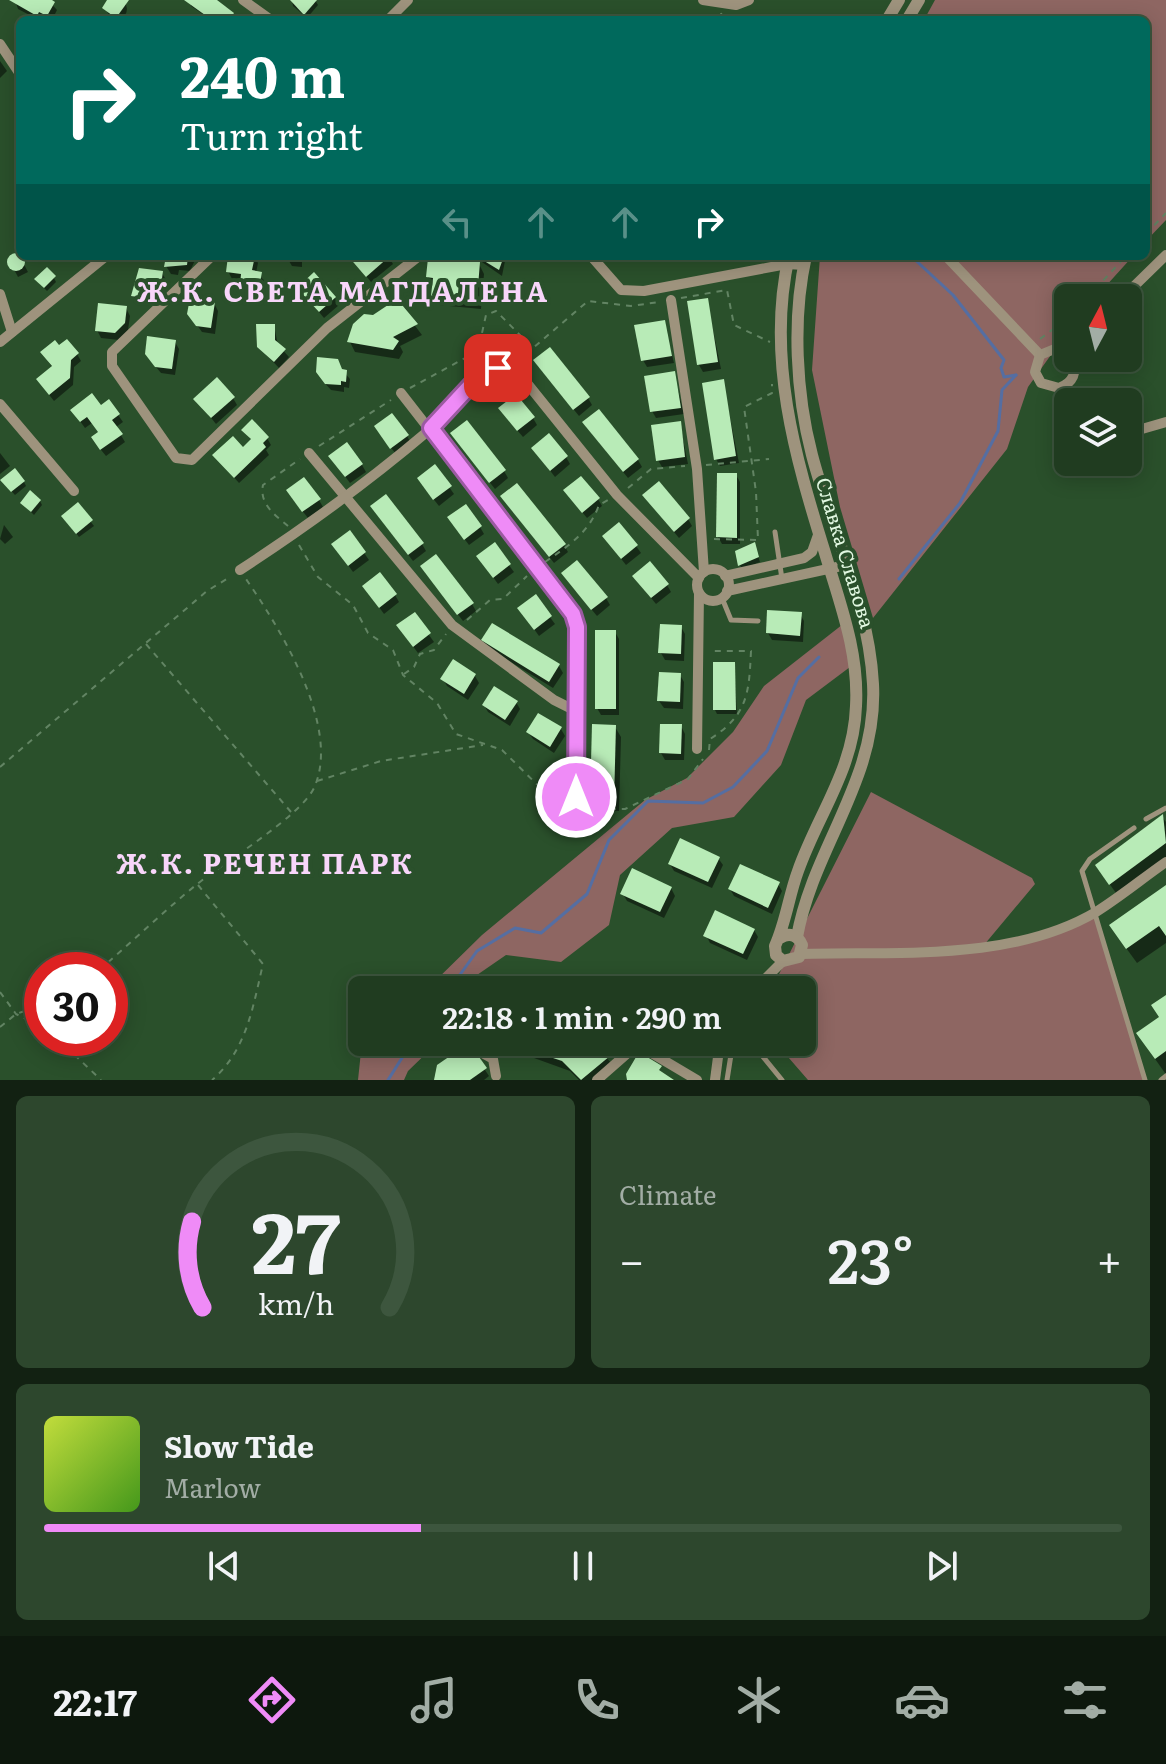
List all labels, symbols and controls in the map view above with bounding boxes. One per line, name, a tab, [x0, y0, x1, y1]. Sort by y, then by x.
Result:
text: 240 m	[180, 32, 345, 115]
icon: right	[48, 48, 152, 152]
text: Turn right	[180, 108, 363, 161]
icon: left	[435, 200, 479, 244]
icon: ahead	[519, 200, 563, 244]
icon: ahead	[603, 200, 647, 244]
icon: right	[687, 200, 731, 244]
district label: Ж.К. СВЕТА МАГДАЛЕНА	[137, 269, 549, 311]
north arrow	[1054, 284, 1142, 372]
map controls	[1054, 284, 1142, 476]
pin	[464, 334, 532, 402]
icon: arrive	[476, 346, 520, 390]
button: layers	[1054, 388, 1142, 476]
street label: Славка Славова	[810, 473, 884, 632]
position arrow	[534, 755, 618, 839]
district label: Ж.К. РЕЧЕН ПАРК	[116, 841, 414, 883]
speed limit sign: 30	[24, 952, 128, 1056]
text: 22:18 · 1 min · 290 m	[442, 994, 722, 1038]
text: Climate	[619, 1174, 717, 1213]
text: 27	[251, 1176, 340, 1300]
text: 23°	[828, 1213, 913, 1302]
text: −	[619, 1225, 645, 1291]
text: +	[1096, 1225, 1122, 1291]
text: km/h	[257, 1281, 334, 1324]
text: Slow Tide	[164, 1423, 314, 1467]
text: Marlow	[164, 1467, 261, 1506]
icon: previous	[202, 1544, 246, 1588]
icon: pause	[561, 1544, 605, 1588]
icon: next	[920, 1544, 964, 1588]
icon: directions	[244, 1672, 300, 1728]
icon: music	[406, 1672, 462, 1728]
icon: phone	[569, 1672, 625, 1728]
icon: climate	[731, 1672, 787, 1728]
icon: car	[894, 1672, 950, 1728]
icon: filters	[1057, 1672, 1113, 1728]
text: 22:17	[53, 1674, 137, 1727]

